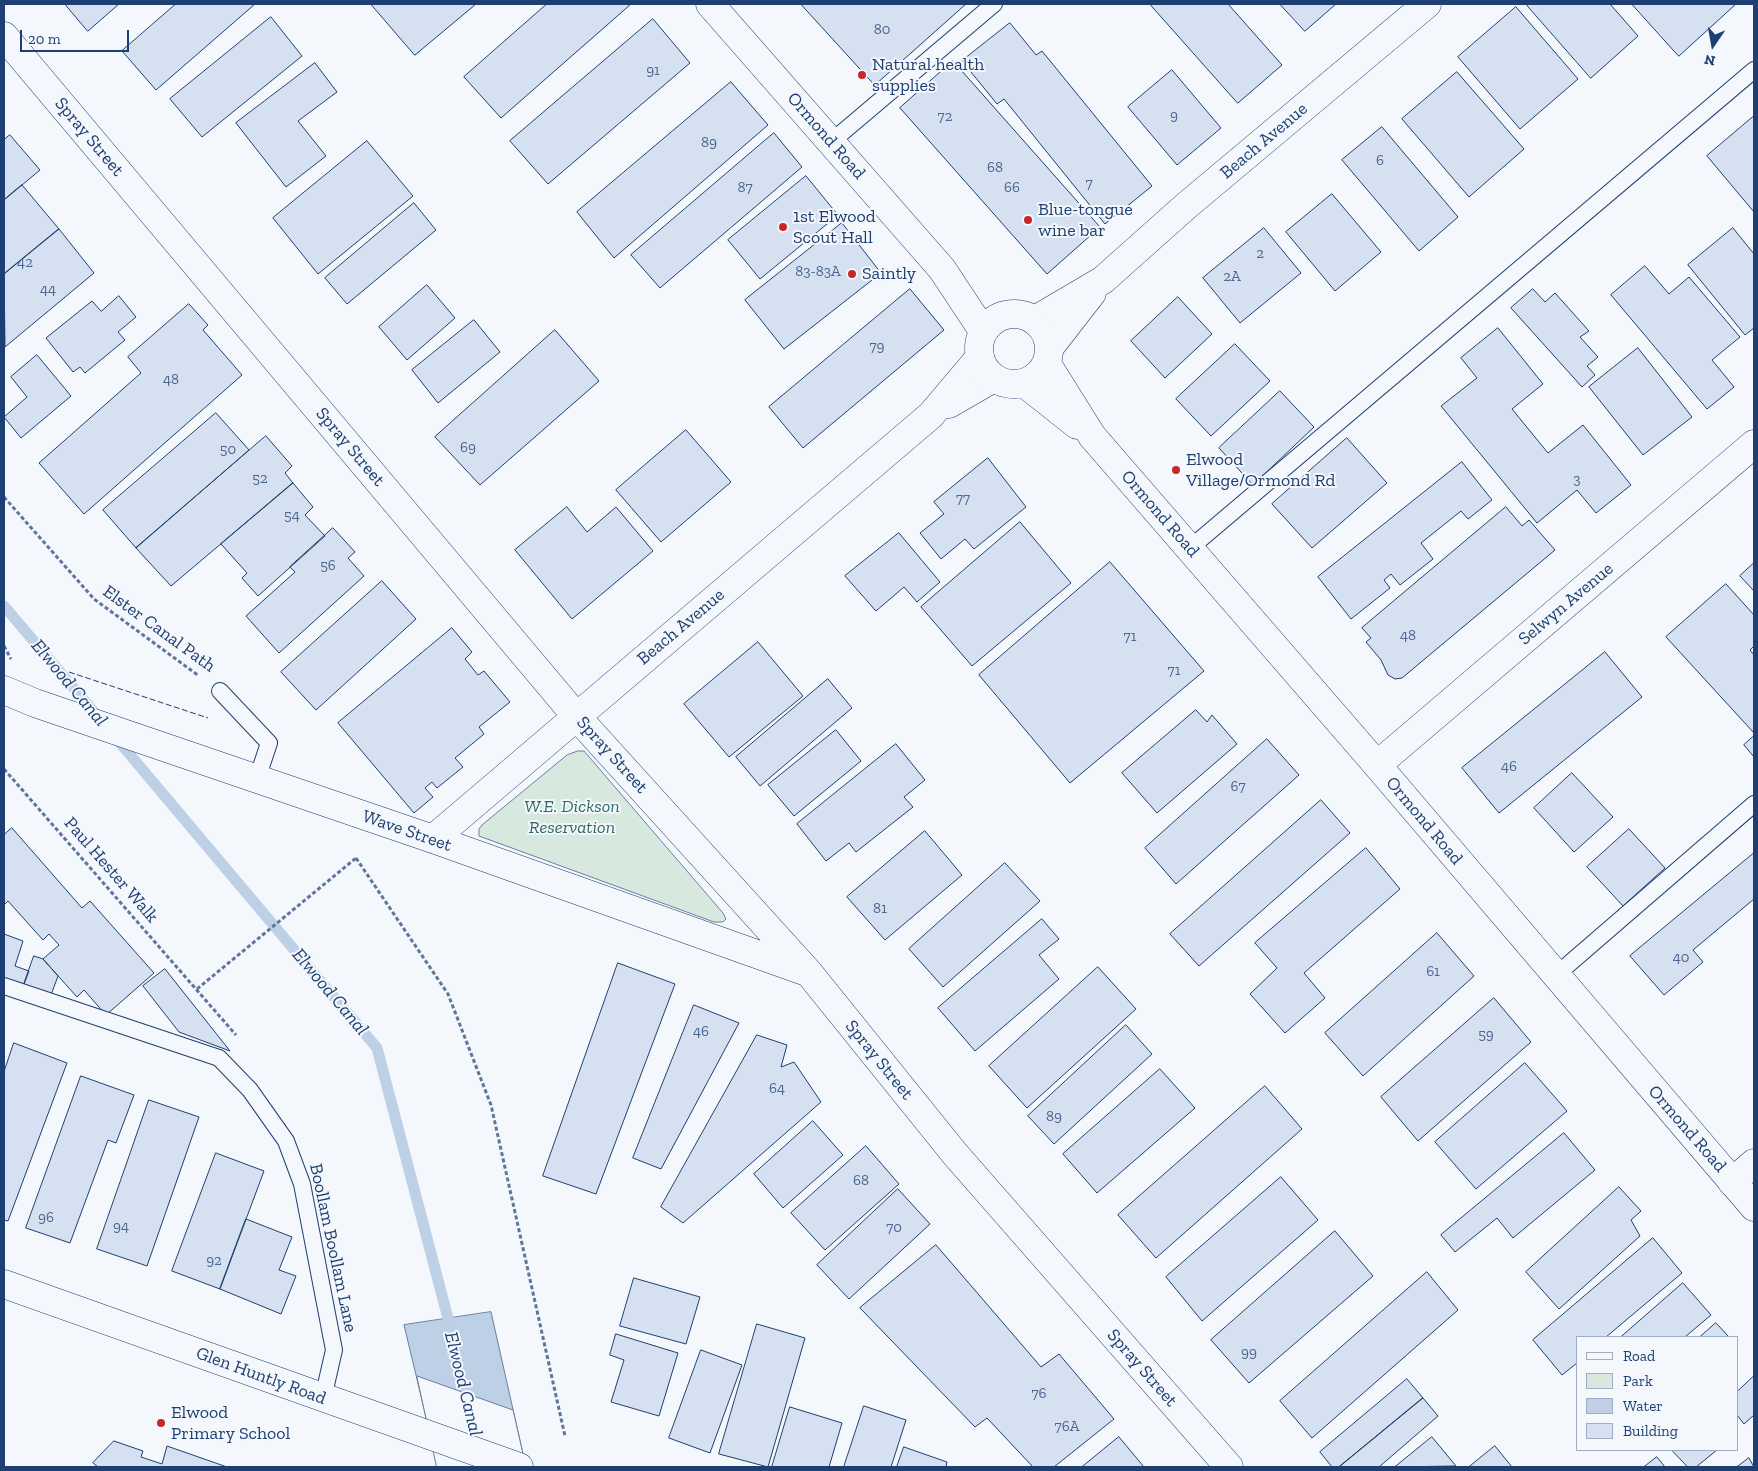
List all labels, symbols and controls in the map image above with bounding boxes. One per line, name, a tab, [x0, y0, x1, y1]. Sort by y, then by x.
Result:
scale bar	[22, 20, 131, 52]
north arrow	[1688, 20, 1738, 70]
house number: 80	[874, 21, 890, 39]
text: 20 m	[28, 30, 61, 48]
text: N	[1703, 51, 1717, 70]
place label: Natural health supplies	[872, 54, 984, 96]
house number: 91	[646, 62, 660, 80]
marker: Natural health supplies	[856, 69, 868, 81]
street label: Ormond Road	[782, 88, 870, 184]
street label: Spray Street	[50, 93, 128, 181]
street label: Beach Avenue	[1216, 98, 1312, 184]
house number: 9	[1170, 107, 1178, 125]
house number: 72	[938, 108, 952, 126]
house number: 89	[701, 134, 717, 152]
house number: 6	[1376, 152, 1384, 170]
house number: 68	[987, 159, 1003, 177]
house number: 7	[1085, 175, 1093, 193]
house number: 87	[737, 179, 753, 197]
house number: 66	[1004, 179, 1020, 197]
place label: Blue-tongue wine bar	[1038, 199, 1133, 242]
place label: 1st Elwood Scout Hall	[793, 206, 876, 248]
marker: Blue-tongue wine bar	[1022, 214, 1034, 226]
marker: 1st Elwood Scout Hall	[777, 221, 789, 233]
house number: 2	[1256, 245, 1264, 263]
house number: 42	[17, 254, 33, 272]
house number: 83-83A	[795, 263, 841, 281]
place label: Saintly	[862, 263, 916, 285]
marker: Saintly	[846, 268, 858, 280]
house number: 2A	[1223, 268, 1241, 286]
house number: 44	[40, 281, 56, 299]
house number: 79	[869, 338, 885, 356]
house number: 48	[163, 371, 179, 389]
street label: Spray Street	[311, 403, 389, 491]
house number: 69	[460, 439, 476, 457]
house number: 50	[220, 441, 236, 459]
place label: Elwood Village/Ormond Rd	[1186, 449, 1335, 492]
marker: Elwood Village/Ormond Rd	[1170, 464, 1182, 476]
street label: Ormond Road	[1116, 466, 1204, 562]
house number: 52	[252, 470, 268, 488]
house number: 3	[1573, 471, 1581, 489]
house number: 77	[956, 490, 970, 508]
house number: 54	[284, 507, 300, 525]
house number: 56	[320, 557, 336, 575]
street label: Selwyn Avenue	[1514, 558, 1618, 650]
street label: Elster Canal Path	[98, 581, 220, 677]
street label: Beach Avenue	[633, 584, 729, 670]
house number: 48	[1400, 627, 1416, 645]
house number: 71	[1124, 628, 1136, 646]
water label: Elwood Canal	[26, 635, 112, 731]
house number: 71	[1168, 662, 1180, 680]
street label: Spray Street	[572, 712, 652, 798]
house number: 46	[1501, 758, 1517, 776]
street label: Ormond Road	[1381, 773, 1467, 869]
house number: 67	[1230, 778, 1246, 796]
park label: W.E. Dickson Reservation	[524, 796, 620, 839]
street label: Wave Street	[359, 806, 455, 856]
street label: Paul Hester Walk	[59, 813, 163, 927]
house number: 81	[873, 900, 887, 918]
water label: Elwood Canal	[287, 944, 373, 1040]
house number: 40	[1673, 949, 1689, 967]
house number: 61	[1426, 963, 1440, 981]
street label: Spray Street	[840, 1016, 918, 1104]
house number: 46	[693, 1023, 709, 1041]
house number: 59	[1478, 1026, 1494, 1044]
house number: 64	[769, 1080, 785, 1098]
street label: Ormond Road	[1643, 1081, 1731, 1177]
house number: 89	[1046, 1108, 1062, 1126]
street label: Boollam Boollam Lane	[305, 1162, 361, 1334]
house number: 68	[853, 1172, 869, 1190]
house number: 96	[38, 1209, 54, 1227]
house number: 94	[113, 1218, 129, 1236]
house number: 70	[886, 1219, 902, 1237]
house number: 92	[206, 1252, 222, 1270]
street label: Spray Street	[1102, 1325, 1182, 1411]
water label: Elwood Canal	[439, 1330, 487, 1438]
legend	[1576, 1336, 1738, 1451]
street label: Glen Huntly Road	[193, 1342, 329, 1410]
house number: 99	[1241, 1344, 1257, 1362]
text: Road	[1623, 1347, 1655, 1365]
text: Park	[1623, 1372, 1653, 1390]
house number: 76	[1031, 1385, 1047, 1403]
text: Water	[1623, 1397, 1663, 1415]
place label: Elwood Primary School	[171, 1402, 290, 1445]
marker: Elwood Primary School	[155, 1417, 167, 1429]
house number: 76A	[1055, 1418, 1079, 1436]
text: Building	[1623, 1422, 1678, 1440]

